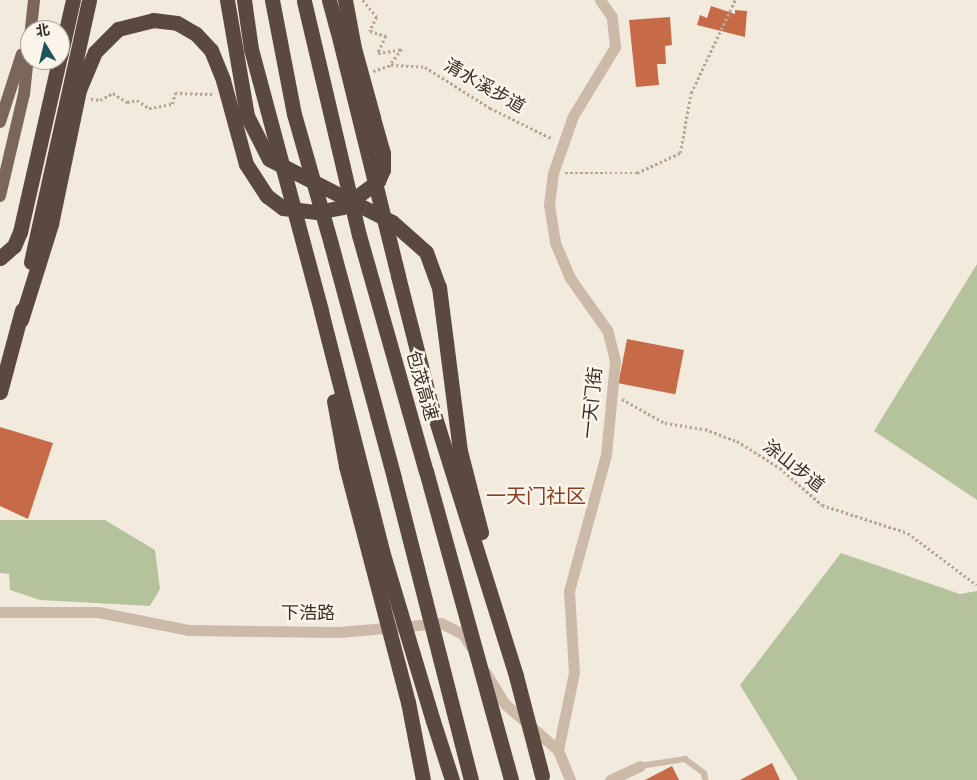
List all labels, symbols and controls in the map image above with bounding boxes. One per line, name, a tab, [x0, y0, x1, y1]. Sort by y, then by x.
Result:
north arrow	[20, 20, 70, 70]
text: 北	[34, 21, 51, 40]
street label: 清水溪步道	[440, 55, 528, 119]
street label: 包茂高速	[401, 348, 441, 424]
street label: 一天门街	[578, 366, 608, 440]
street label: 涂山步道	[758, 436, 828, 498]
district label: 一天门社区	[486, 485, 586, 509]
street label: 下浩路	[281, 603, 335, 625]

